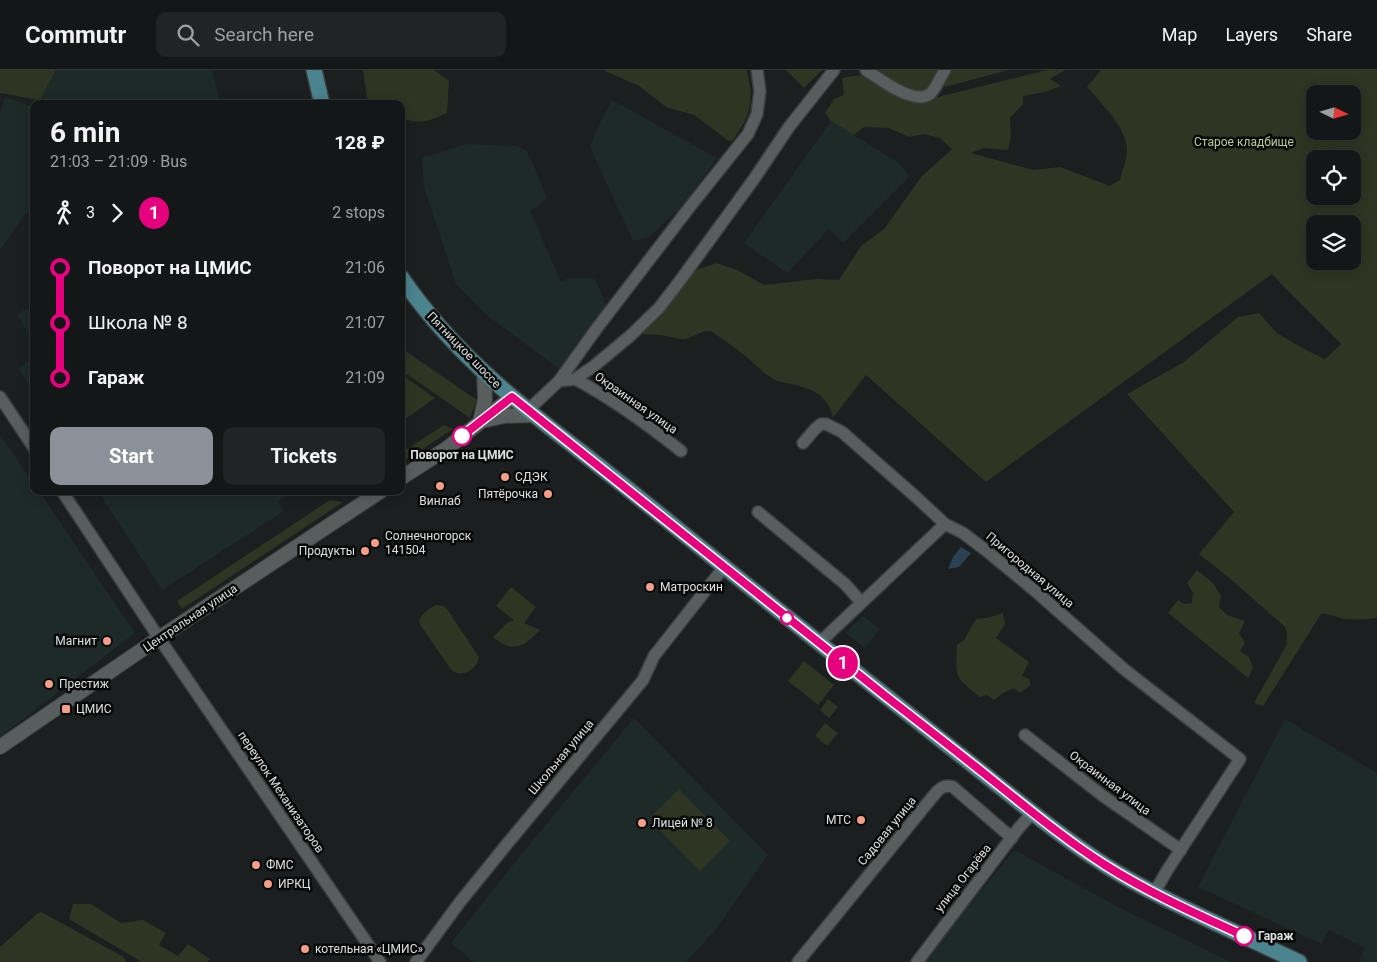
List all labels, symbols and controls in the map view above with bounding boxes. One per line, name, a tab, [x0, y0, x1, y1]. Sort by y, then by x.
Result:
search box	[156, 12, 506, 57]
text: Commutr	[25, 21, 126, 49]
icon: search	[174, 21, 202, 49]
text: Search here	[214, 23, 314, 46]
text: Map	[1162, 24, 1197, 45]
text: Layers	[1225, 24, 1278, 45]
text: Share	[1306, 24, 1352, 45]
north arrow	[1306, 85, 1361, 140]
map controls	[1306, 85, 1361, 270]
text: 6 min	[50, 116, 120, 149]
text: 128 ₽	[334, 131, 385, 154]
park label: Старое кладбище	[1194, 135, 1294, 149]
button: locate	[1306, 150, 1361, 205]
text: 21:03 – 21:09 · Bus	[50, 152, 187, 171]
icon: walk	[50, 199, 78, 227]
icon: forward	[103, 199, 131, 227]
text: 1	[149, 202, 159, 223]
text: 3	[86, 203, 95, 222]
text: 2 stops	[332, 203, 385, 222]
button: layers	[1306, 215, 1361, 270]
text: Поворот на ЦМИС	[88, 256, 252, 279]
text: 21:06	[345, 258, 385, 277]
street label: Пятницкое шоссе	[424, 309, 504, 391]
text: Школа № 8	[88, 311, 188, 334]
text: 21:07	[345, 313, 385, 332]
text: Гараж	[88, 366, 144, 389]
text: 21:09	[345, 368, 385, 387]
street label: Окраинная улица	[592, 369, 680, 437]
marker: Поворот на ЦМИС	[452, 426, 472, 446]
button: Start	[50, 427, 213, 485]
button: Tickets	[223, 427, 385, 485]
place label: Поворот на ЦМИС	[410, 448, 514, 462]
place label: СДЭК	[515, 470, 548, 484]
marker: СДЭК	[499, 471, 511, 483]
marker: Винлаб	[434, 480, 446, 492]
place label: Пятёрочка	[478, 487, 538, 501]
marker: Пятёрочка	[542, 488, 554, 500]
place label: Винлаб	[419, 494, 461, 508]
place label: Солнечногорск 141504	[385, 529, 472, 557]
street label: Пригородная улица	[983, 529, 1077, 611]
marker: Солнечногорск 141504	[369, 537, 381, 549]
place label: Продукты	[299, 544, 355, 558]
marker: Продукты	[359, 545, 371, 557]
place label: Матроскин	[660, 580, 723, 594]
street label: Центральная улица	[140, 581, 240, 655]
marker: Матроскин	[644, 581, 656, 593]
unlabelled marker	[780, 611, 794, 625]
place label: Магнит	[55, 634, 97, 648]
marker: Магнит	[101, 635, 113, 647]
line badge: 1	[827, 647, 859, 679]
text: 1	[838, 652, 848, 673]
place label: Престиж	[59, 677, 110, 691]
marker: Престиж	[43, 678, 55, 690]
place label: ЦМИС	[76, 702, 112, 716]
marker: ЦМИС	[60, 703, 72, 715]
street label: Школьная улица	[525, 717, 597, 797]
street label: переулок Механизаторов	[235, 729, 327, 856]
street label: Окраинная улица	[1067, 748, 1153, 818]
street label: Садовая улица	[855, 794, 919, 868]
place label: МТС	[826, 813, 851, 827]
marker: МТС	[855, 814, 867, 826]
place label: Лицей № 8	[652, 816, 713, 830]
marker: Лицей № 8	[636, 817, 648, 829]
street label: улица Огарёва	[932, 841, 994, 915]
place label: ФМС	[266, 858, 294, 872]
marker: ФМС	[250, 859, 262, 871]
place label: ИРКЦ	[278, 877, 311, 891]
marker: ИРКЦ	[262, 878, 274, 890]
marker: Гараж	[1234, 926, 1254, 946]
place label: Гараж	[1258, 929, 1294, 943]
place label: котельная «ЦМИС»	[315, 942, 423, 956]
marker: котельная «ЦМИС»	[299, 943, 311, 955]

